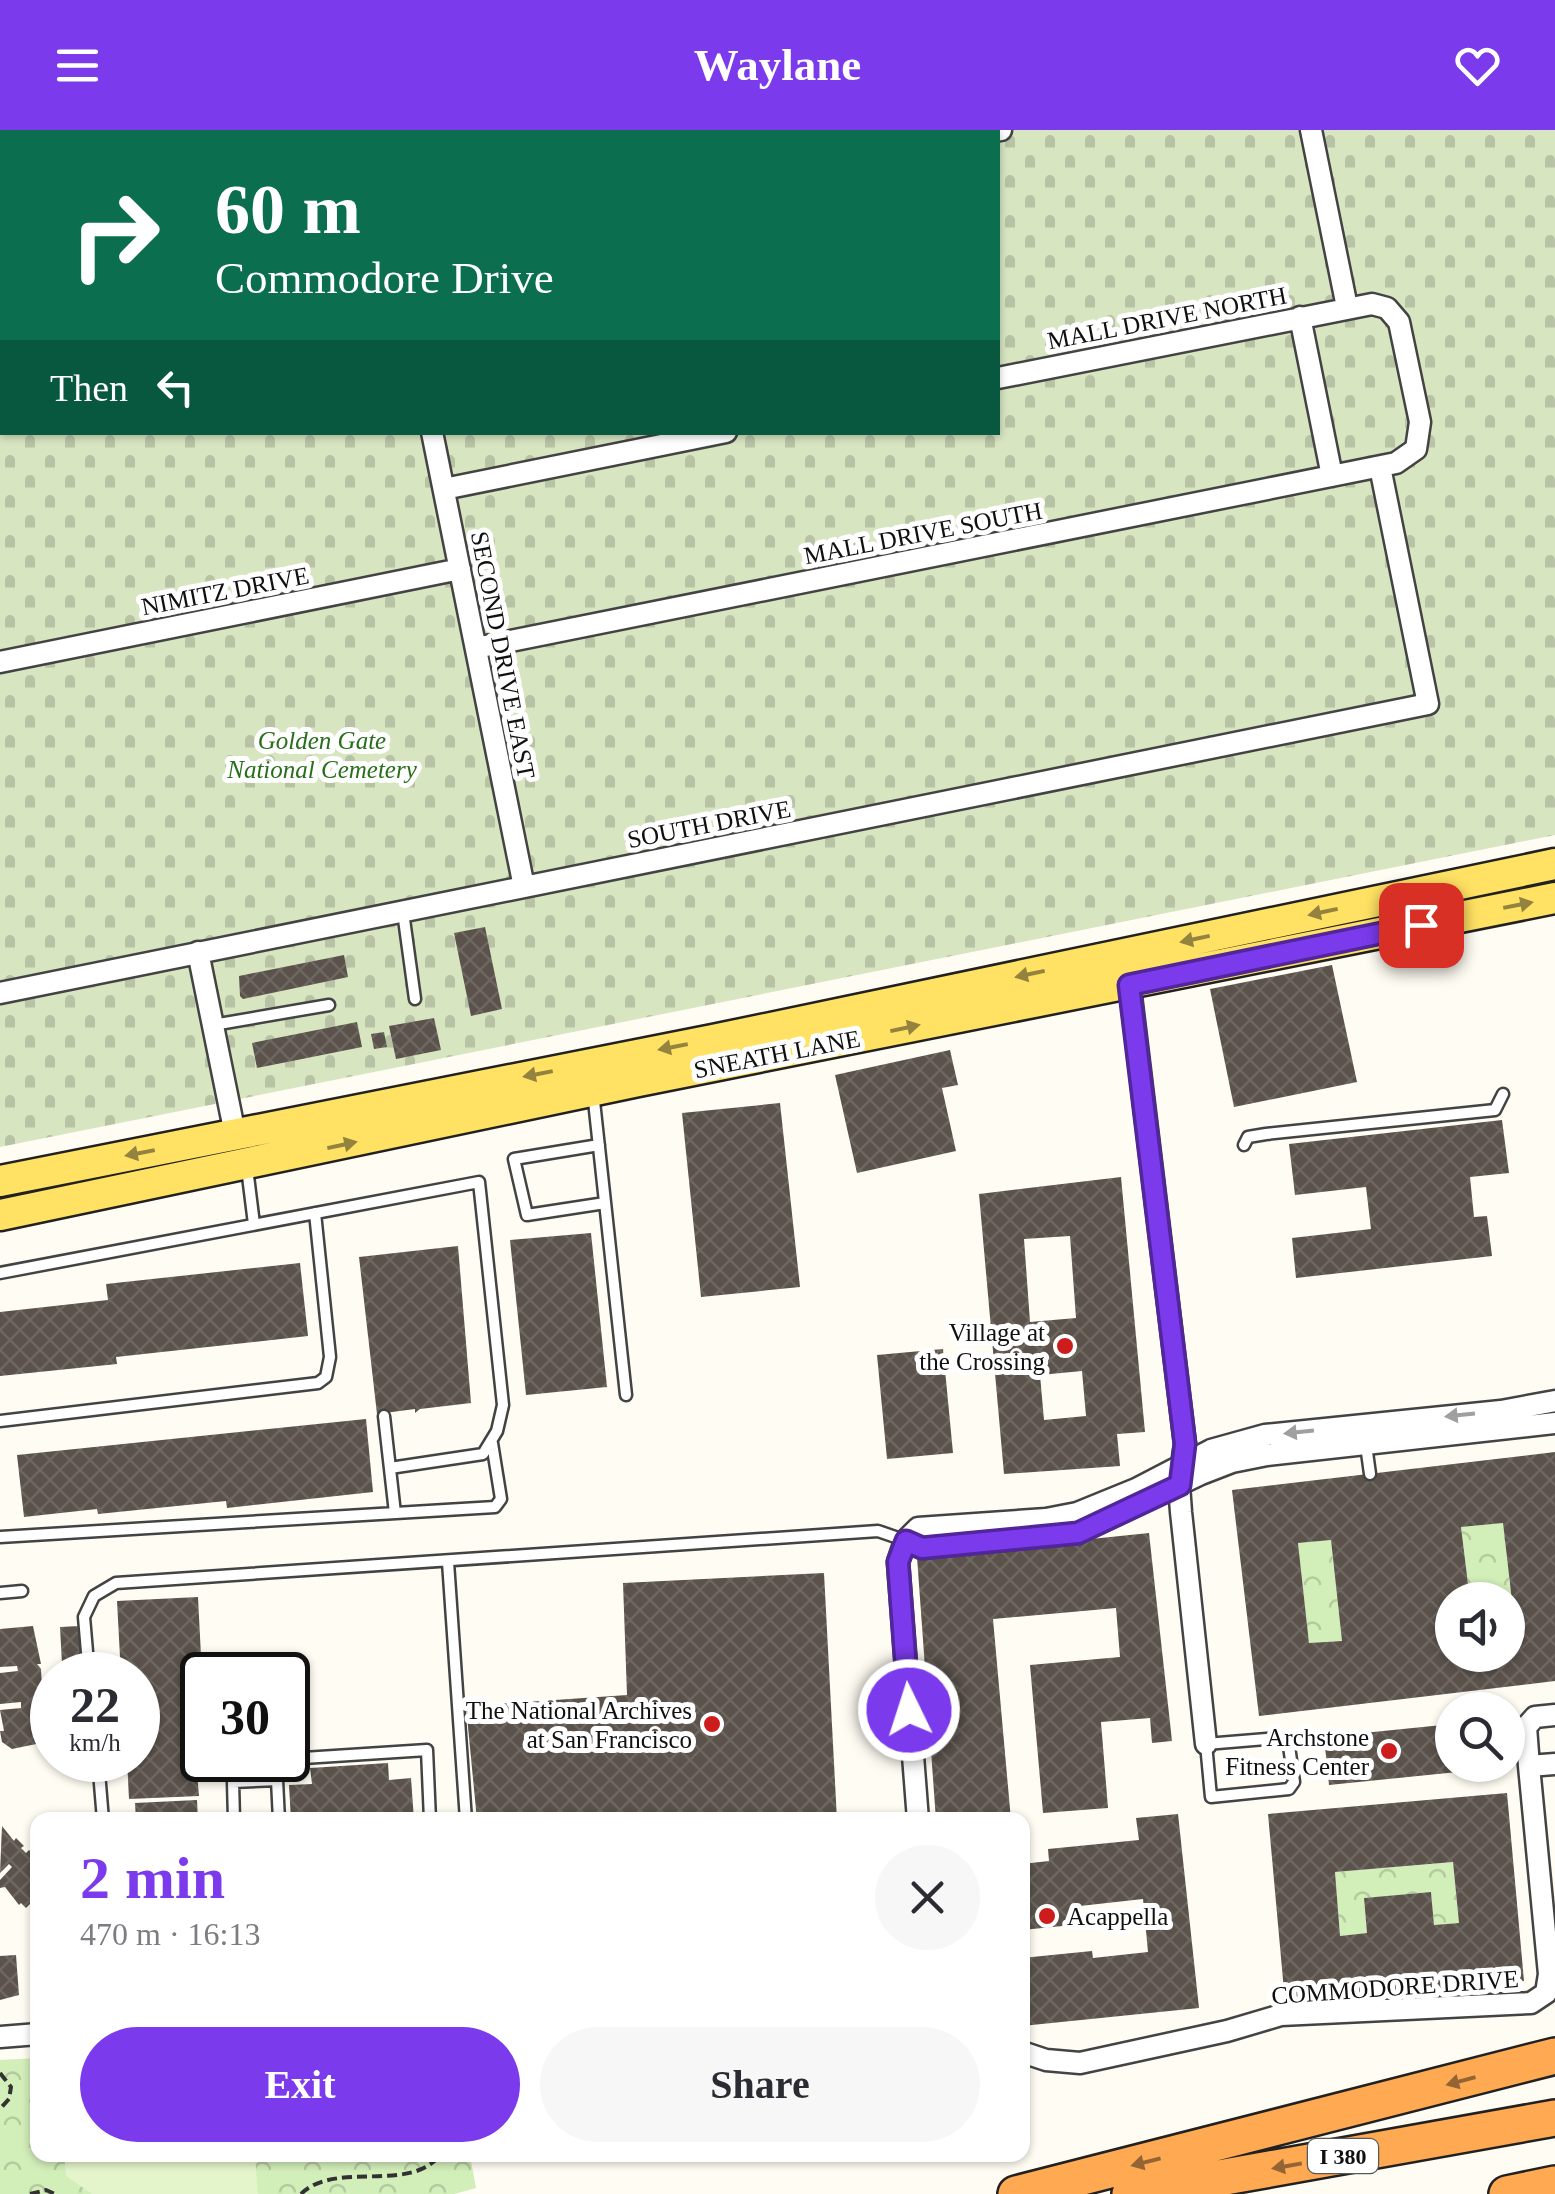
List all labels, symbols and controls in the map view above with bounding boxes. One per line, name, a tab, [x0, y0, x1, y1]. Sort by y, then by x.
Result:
icon: menu	[50, 38, 105, 93]
icon: heart	[1450, 38, 1505, 93]
text: Waylane	[694, 40, 861, 90]
icon: right	[50, 170, 180, 300]
text: 60 m	[215, 171, 361, 248]
text: Commodore Drive	[215, 253, 554, 303]
street label: MALL DRIVE NORTH	[1045, 282, 1289, 354]
icon: left	[148, 360, 203, 415]
text: Then	[50, 367, 128, 409]
street label: MALL DRIVE SOUTH	[802, 497, 1044, 569]
street label: SECOND DRIVE EAST	[466, 529, 540, 781]
street label: NIMITZ DRIVE	[139, 562, 311, 620]
park label: Golden Gate National Cemetery	[226, 727, 418, 783]
street label: SOUTH DRIVE	[625, 795, 793, 853]
pin	[1379, 883, 1464, 968]
one-way arrow	[1503, 897, 1534, 913]
icon: arrive	[1394, 898, 1449, 953]
one-way arrow	[1307, 905, 1338, 921]
one-way arrow	[1179, 932, 1210, 947]
one-way arrow	[1014, 966, 1045, 982]
one-way arrow	[890, 1020, 921, 1036]
street label: SNEATH LANE	[692, 1025, 862, 1083]
one-way arrow	[657, 1040, 688, 1056]
one-way arrow	[522, 1066, 553, 1082]
one-way arrow	[327, 1136, 358, 1152]
one-way arrow	[124, 1145, 155, 1161]
place label: Village at the Crossing	[919, 1319, 1045, 1375]
marker: Village at the Crossing	[1054, 1335, 1076, 1357]
one-way arrow	[1443, 1407, 1475, 1423]
one-way arrow	[1282, 1424, 1314, 1440]
map controls	[1435, 1582, 1525, 1782]
button: sound	[1435, 1582, 1525, 1672]
speed limit sign: 30	[180, 1652, 310, 1782]
position arrow	[857, 1658, 961, 1762]
text: 22	[70, 1677, 120, 1733]
button: search	[1435, 1692, 1525, 1782]
place label: The National Archives at San Francisco	[466, 1697, 692, 1753]
marker: The National Archives at San Francisco	[701, 1713, 723, 1735]
place label: Archstone Fitness Center	[1225, 1724, 1370, 1780]
text: km/h	[69, 1729, 121, 1756]
marker: Archstone Fitness Center	[1378, 1740, 1400, 1762]
text: 2 min	[80, 1845, 225, 1911]
button: close	[875, 1845, 980, 1950]
place label: Acappella	[1067, 1903, 1168, 1930]
marker: Acappella	[1036, 1905, 1058, 1927]
text: 470 m · 16:13	[80, 1916, 260, 1952]
street label: COMMODORE DRIVE	[1270, 1965, 1520, 2009]
button: Exit	[80, 2027, 520, 2142]
button: Share	[540, 2027, 980, 2142]
one-way arrow	[1445, 2073, 1476, 2089]
road number: I 380	[1308, 2139, 1378, 2173]
one-way arrow	[1130, 2155, 1161, 2170]
one-way arrow	[1271, 2159, 1302, 2174]

